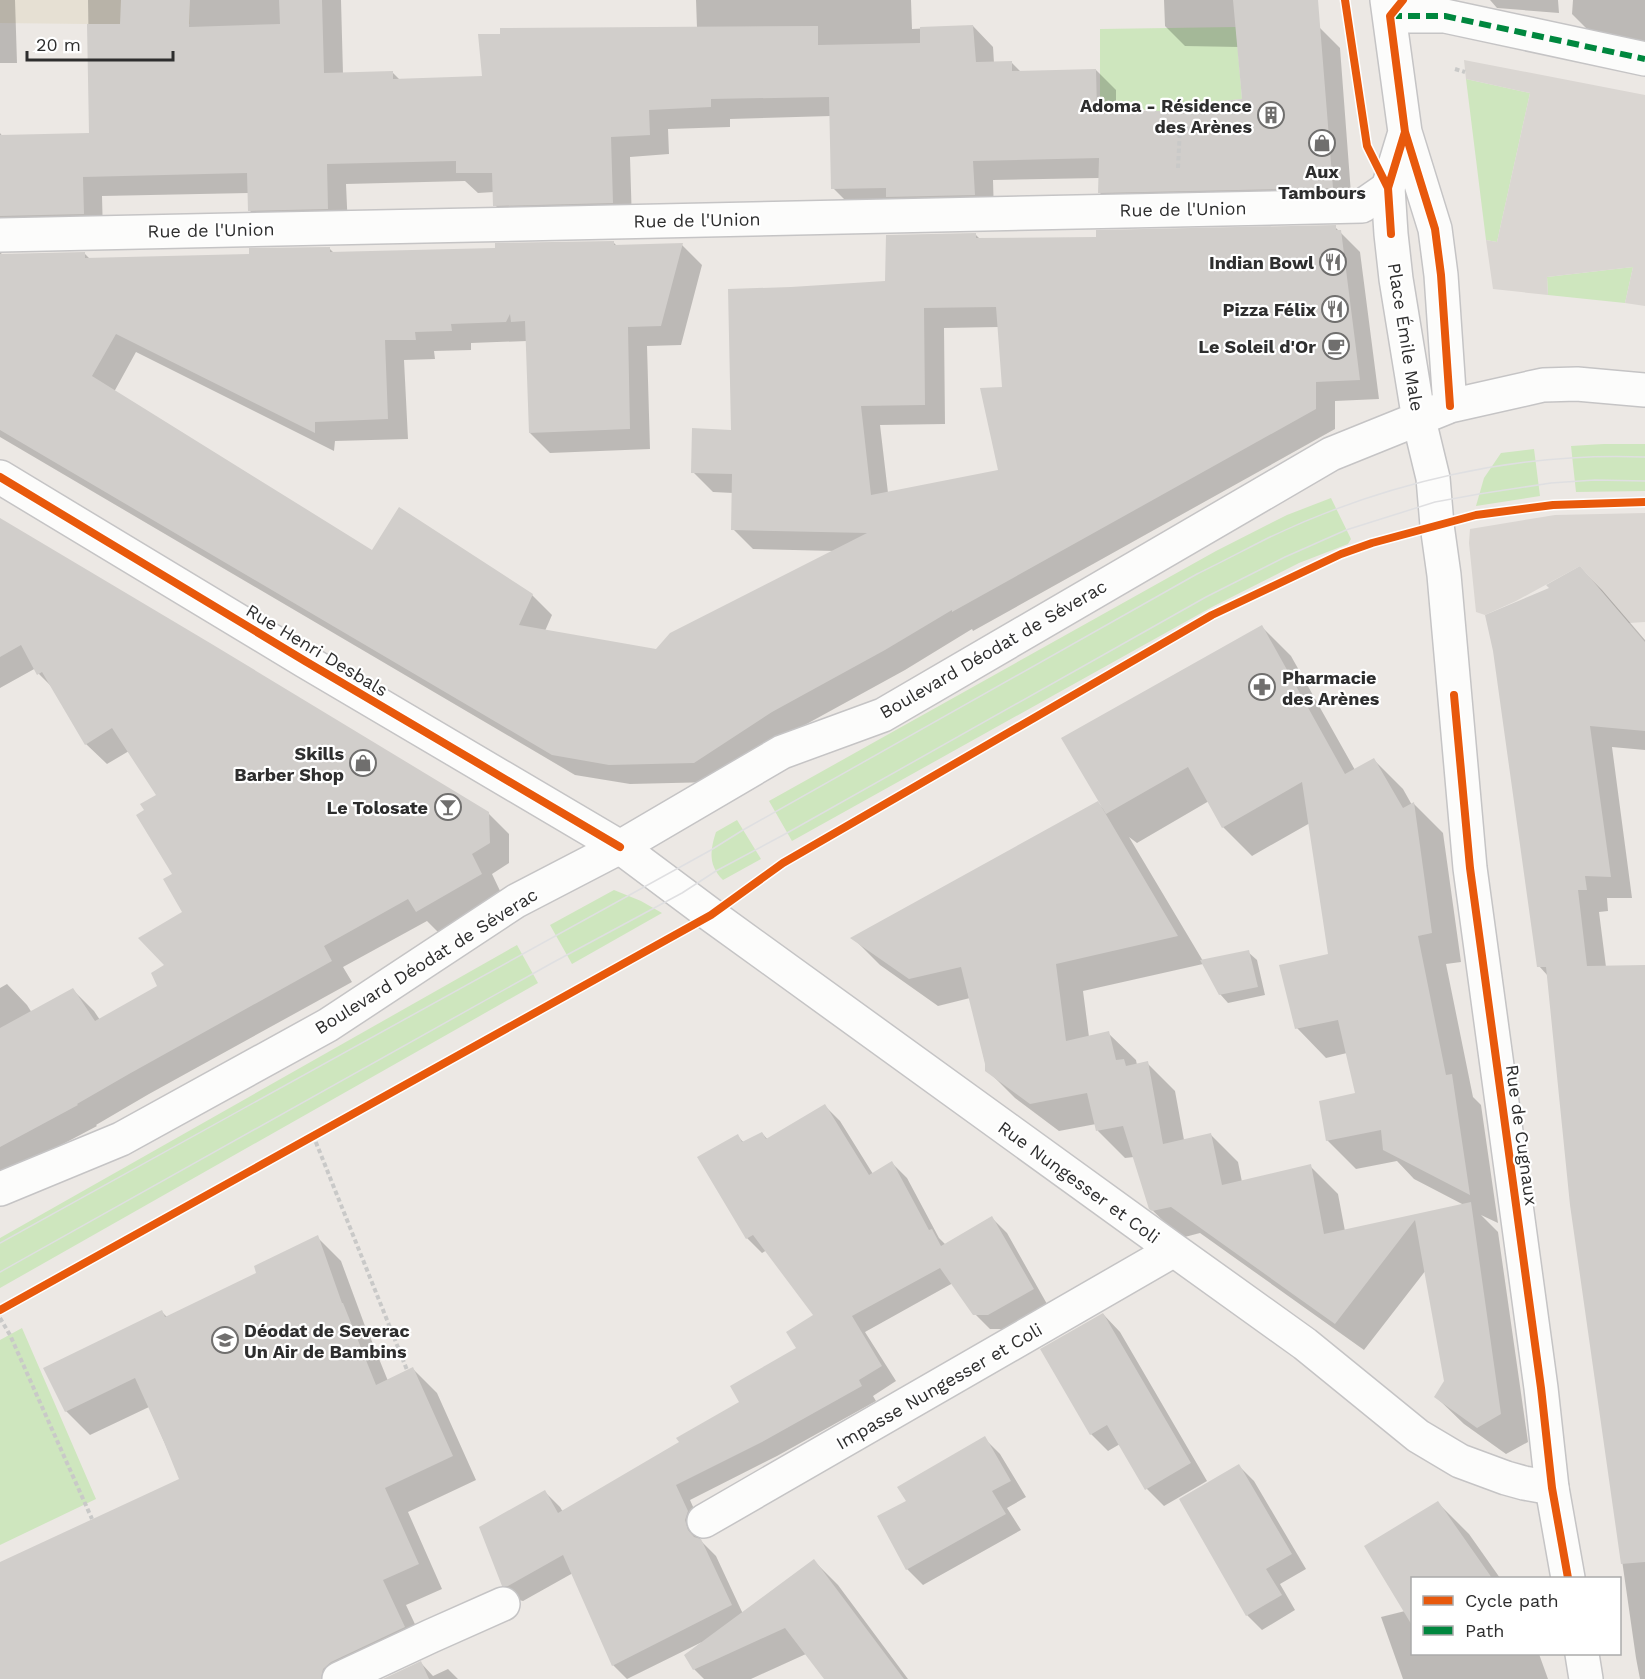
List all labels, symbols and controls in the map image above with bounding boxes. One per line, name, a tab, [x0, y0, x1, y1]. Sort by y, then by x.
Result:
scale bar	[27, 24, 172, 62]
text: 20 m	[36, 34, 81, 55]
place label: Adoma - Résidence des Arènes	[1080, 95, 1252, 137]
building icon: Adoma - Résidence des Arènes	[1256, 100, 1286, 130]
shop icon: Aux Tambours	[1307, 128, 1337, 158]
place label: Aux Tambours	[1278, 161, 1366, 203]
street label: Rue de l'Union	[1119, 197, 1247, 221]
street label: Rue de l'Union	[633, 208, 761, 232]
street label: Rue de l'Union	[147, 218, 275, 242]
restaurant icon: Indian Bowl	[1318, 247, 1348, 277]
place label: Indian Bowl	[1209, 252, 1314, 273]
street label: Place Émile Male	[1384, 261, 1428, 413]
restaurant icon: Pizza Félix	[1320, 294, 1350, 324]
place label: Pizza Félix	[1222, 299, 1316, 320]
cafe icon: Le Soleil d'Or	[1321, 331, 1351, 361]
place label: Le Soleil d'Or	[1198, 336, 1316, 357]
street label: Boulevard Déodat de Séverac	[876, 575, 1110, 723]
street label: Rue Henri Desbals	[242, 599, 392, 701]
place label: Pharmacie des Arènes	[1282, 667, 1380, 709]
pharmacy icon: Pharmacie des Arènes	[1247, 672, 1277, 702]
place label: Skills Barber Shop	[234, 743, 344, 785]
shop icon: Skills Barber Shop	[348, 748, 378, 778]
bar icon: Le Tolosate	[433, 792, 463, 822]
place label: Le Tolosate	[327, 797, 428, 818]
street label: Boulevard Déodat de Séverac	[311, 884, 541, 1038]
street label: Rue de Cugnaux	[1502, 1063, 1542, 1207]
street label: Rue Nungesser et Coli	[994, 1116, 1164, 1248]
street label: Impasse Nungesser et Coli	[832, 1318, 1046, 1454]
place label: Déodat de Severac Un Air de Bambins	[244, 1320, 410, 1362]
school or university icon: Déodat de Severac Un Air de Bambins	[210, 1325, 240, 1355]
legend	[1411, 1577, 1621, 1655]
text: Cycle path	[1465, 1590, 1559, 1611]
text: Path	[1465, 1620, 1505, 1641]

